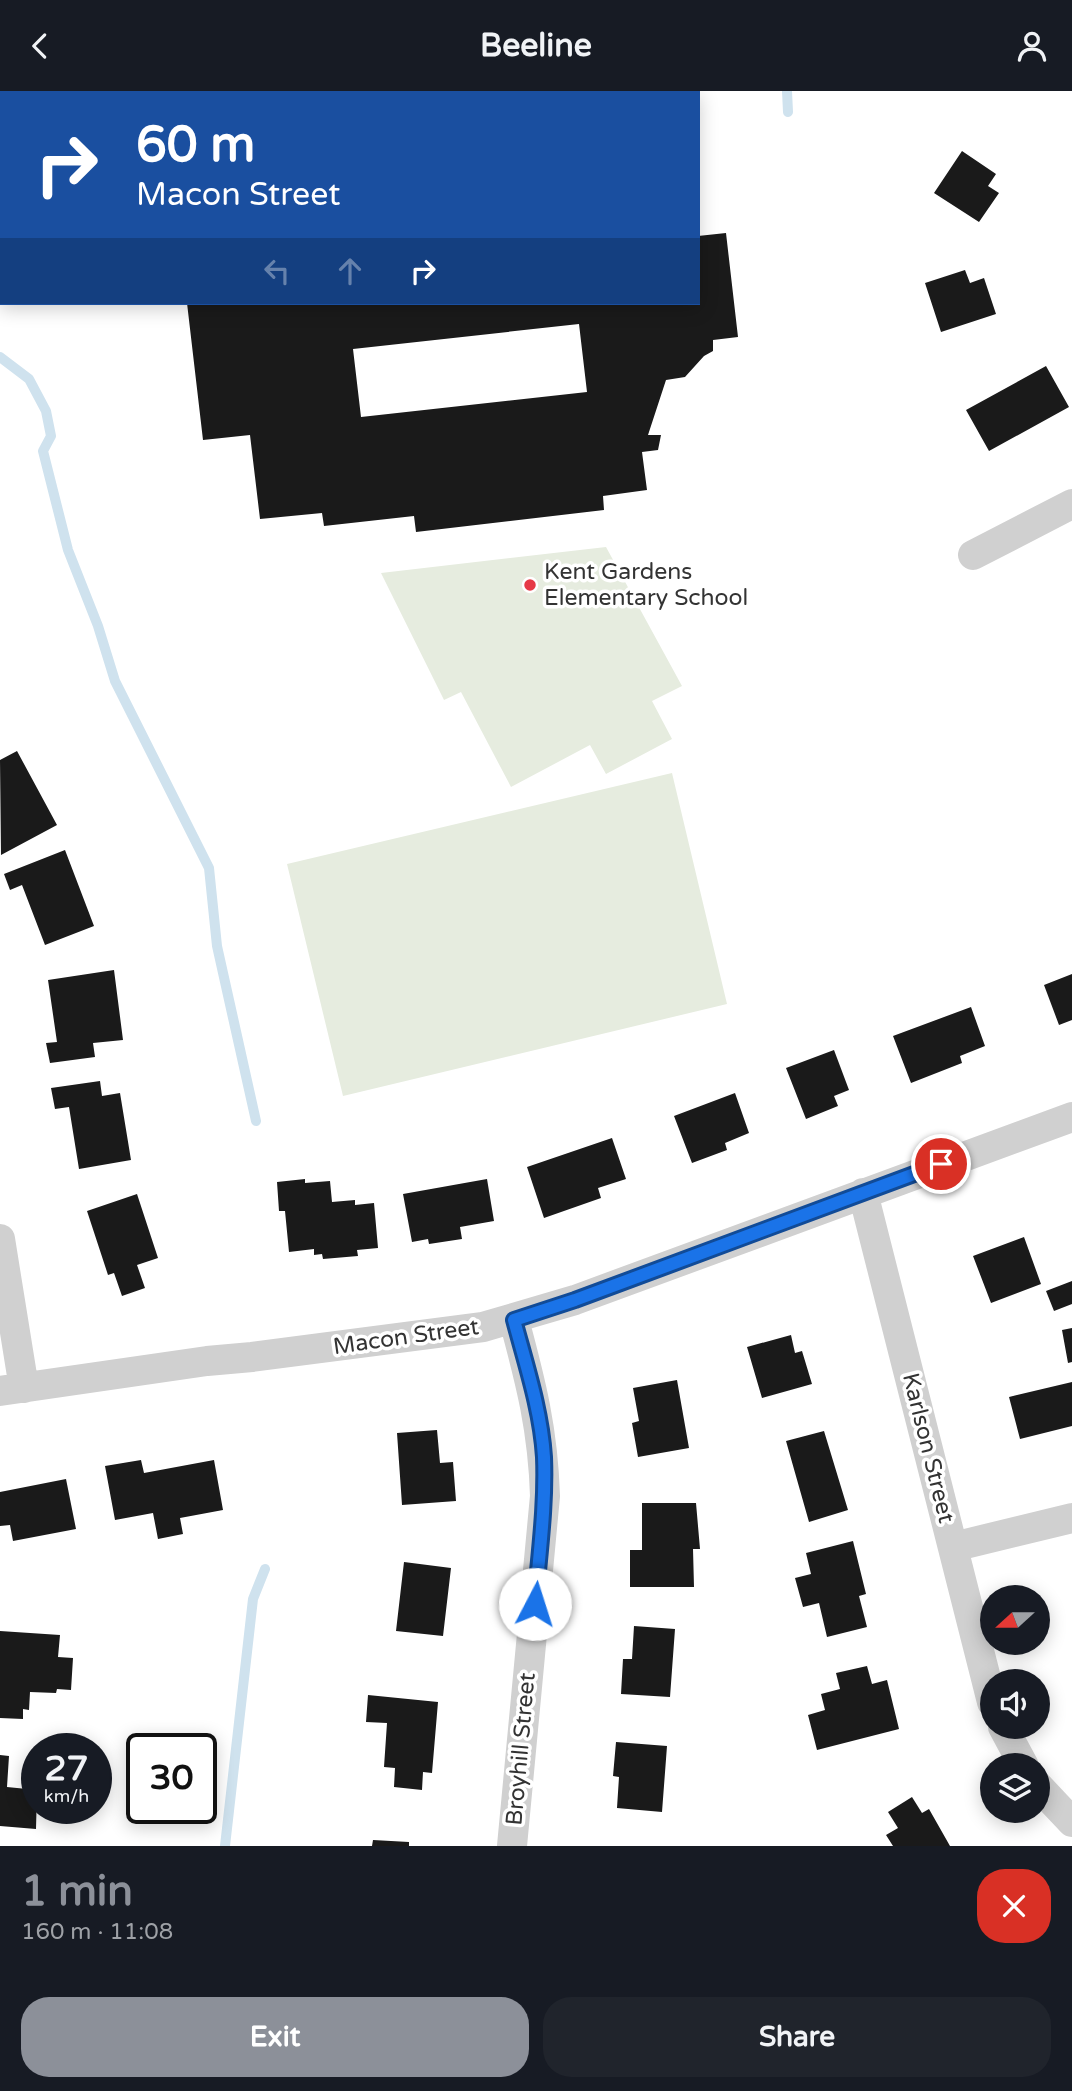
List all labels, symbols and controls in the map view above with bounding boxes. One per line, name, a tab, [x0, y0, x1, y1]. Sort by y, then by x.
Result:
icon: back	[21, 27, 59, 65]
text: Beeline	[480, 27, 592, 65]
icon: person	[1013, 27, 1051, 65]
text: 60 m	[136, 116, 255, 175]
icon: right	[21, 119, 112, 210]
text: Macon Street	[136, 176, 341, 214]
icon: left	[258, 252, 296, 290]
icon: ahead	[331, 252, 369, 290]
icon: right	[404, 252, 442, 290]
place label: Kent Gardens Elementary School	[544, 558, 748, 612]
marker: Kent Gardens Elementary School	[522, 577, 538, 593]
pin	[911, 1134, 971, 1194]
icon: arrive	[922, 1145, 960, 1183]
street label: Macon Street	[331, 1313, 481, 1361]
street label: Karlson Street	[896, 1370, 960, 1526]
position arrow	[498, 1567, 572, 1641]
north arrow	[980, 1585, 1050, 1655]
map controls	[980, 1585, 1050, 1823]
button: sound	[980, 1669, 1050, 1739]
street label: Broyhill Street	[500, 1671, 542, 1827]
speed limit sign: 30	[126, 1733, 217, 1824]
text: 27	[45, 1748, 88, 1790]
button: layers	[980, 1753, 1050, 1823]
text: km/h	[44, 1785, 89, 1807]
text: 1 min	[21, 1866, 133, 1917]
button: close	[977, 1869, 1051, 1943]
text: 160 m · 11:08	[21, 1918, 173, 1946]
button: Exit	[21, 1997, 529, 2077]
button: Share	[543, 1997, 1051, 2077]

